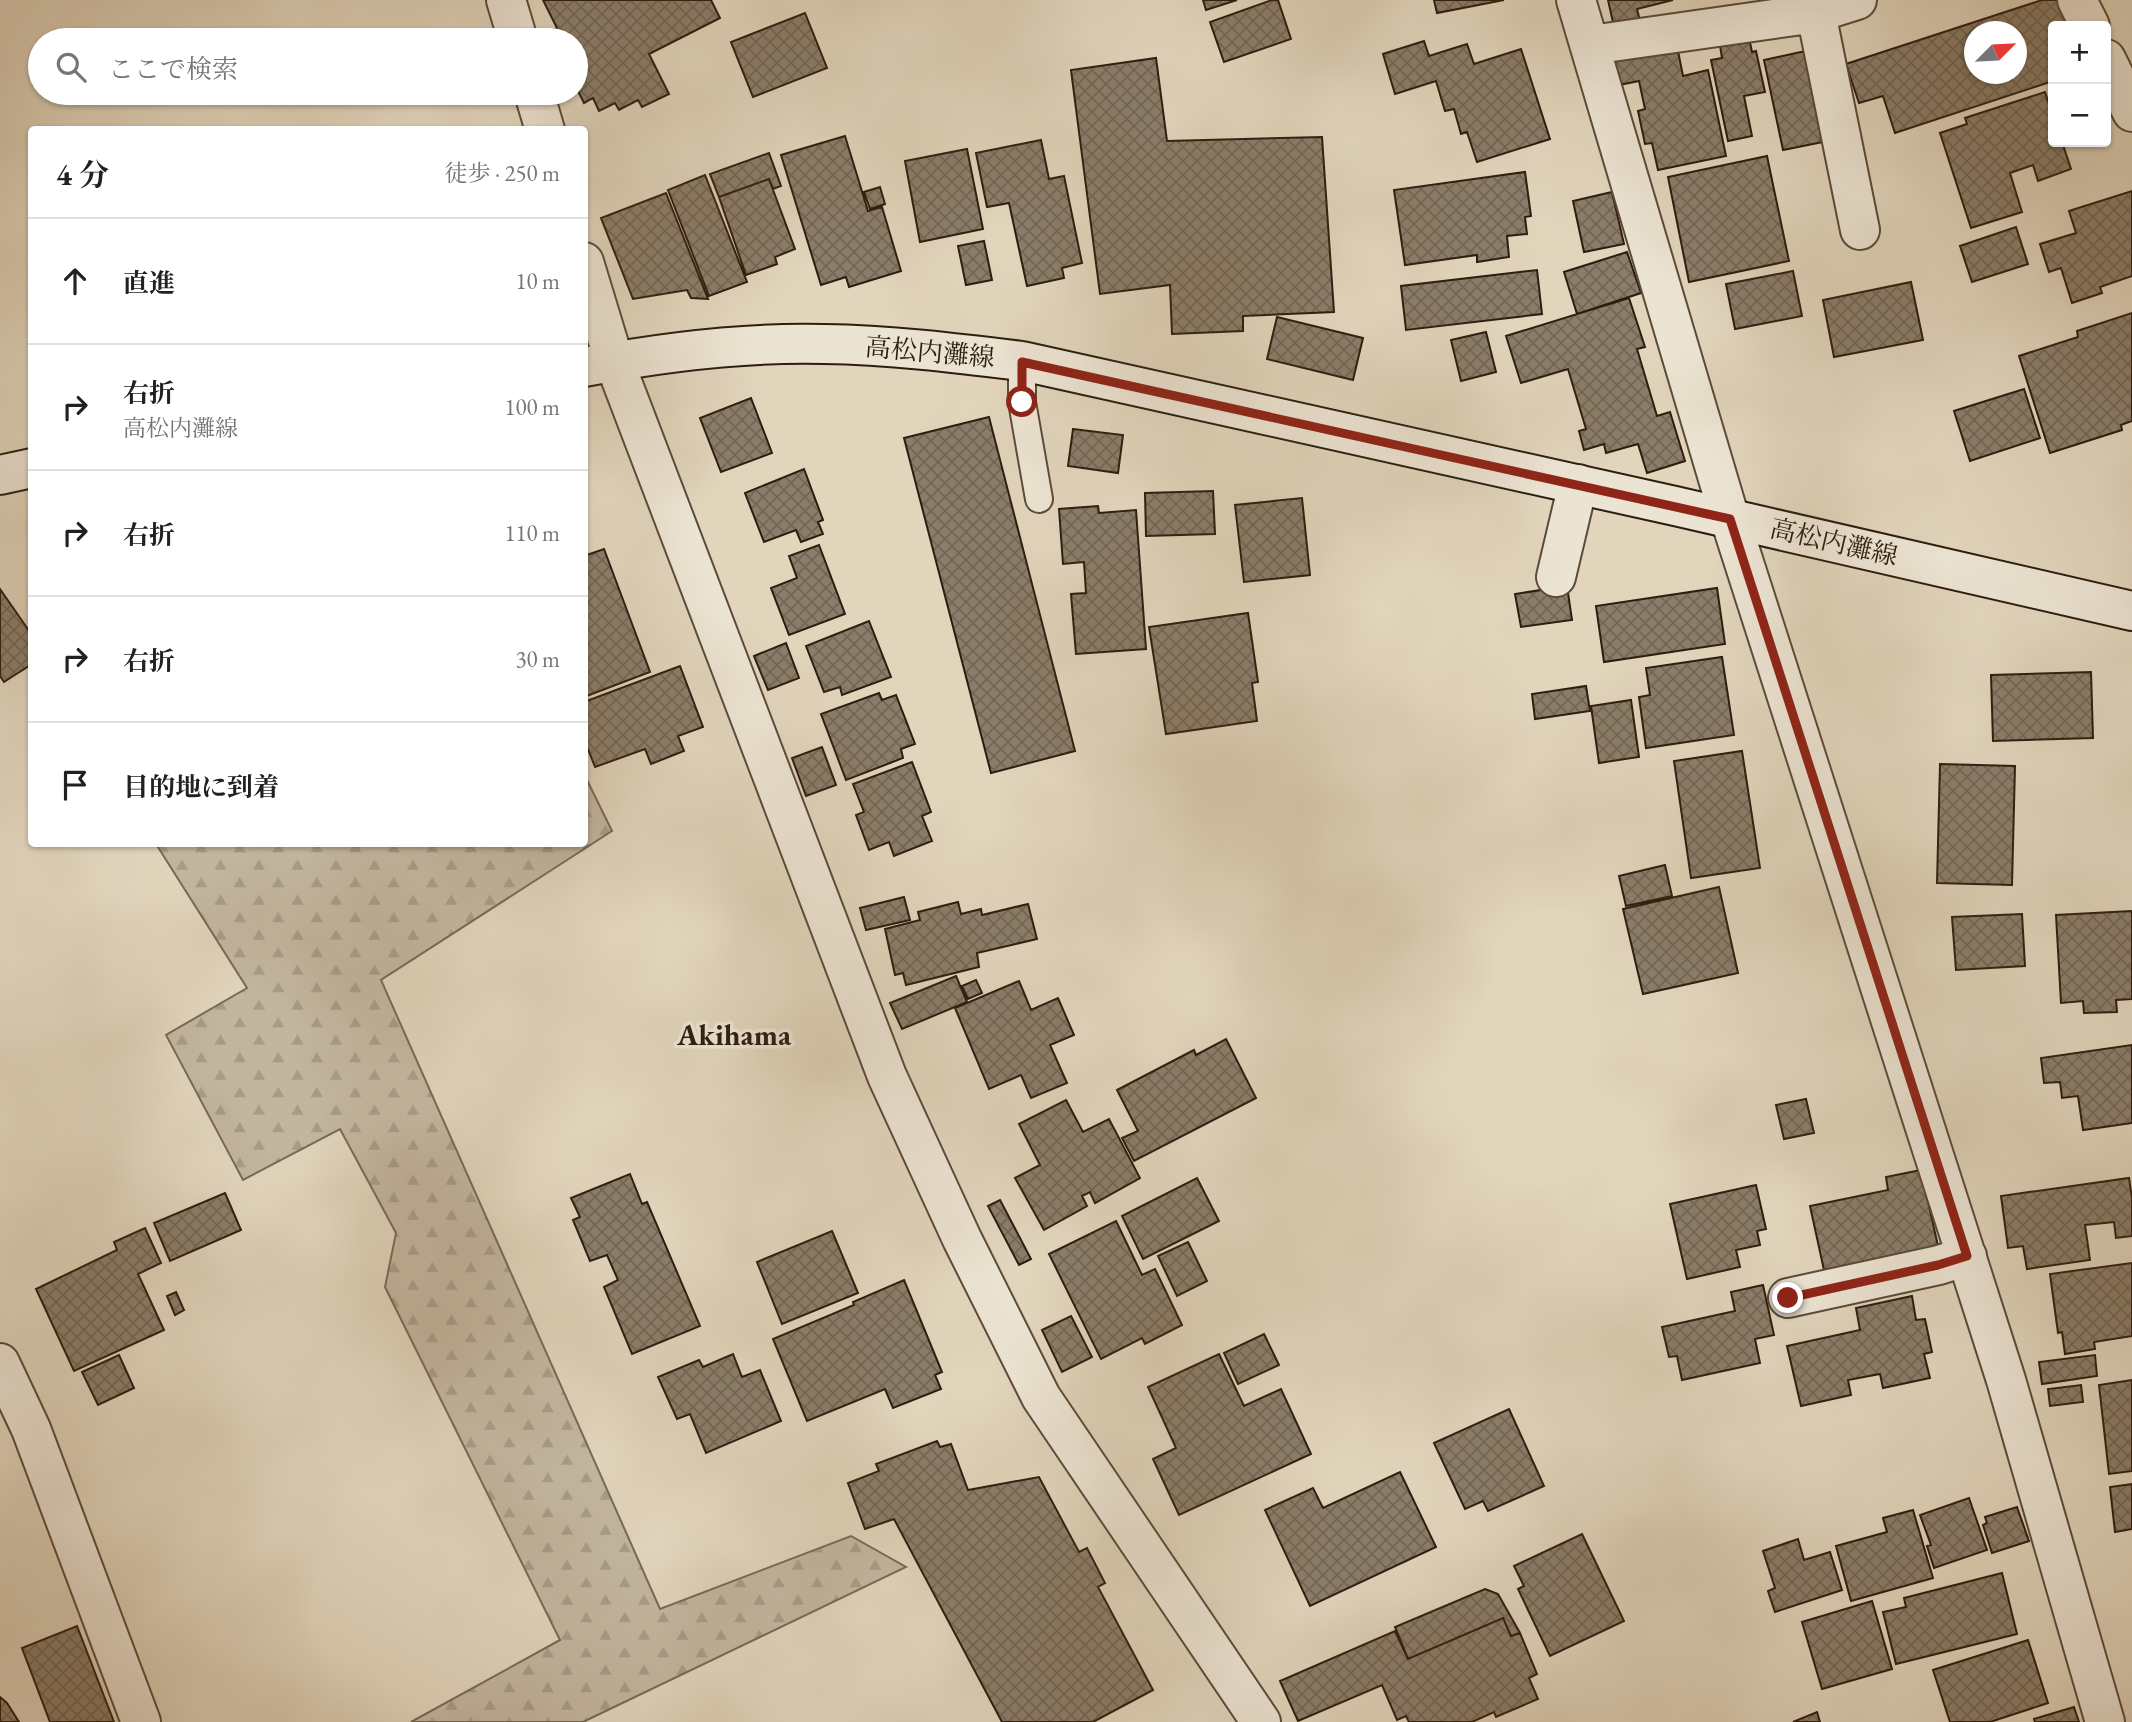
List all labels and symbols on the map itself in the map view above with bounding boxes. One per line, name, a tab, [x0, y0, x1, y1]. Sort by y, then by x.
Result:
north arrow	[1964, 21, 2027, 84]
street label: 高松内灘線	[864, 329, 996, 375]
route start	[1006, 386, 1037, 417]
street label: 高松内灘線	[1767, 511, 1901, 573]
district label: Akihama	[676, 1015, 792, 1054]
route end	[1772, 1282, 1803, 1313]

